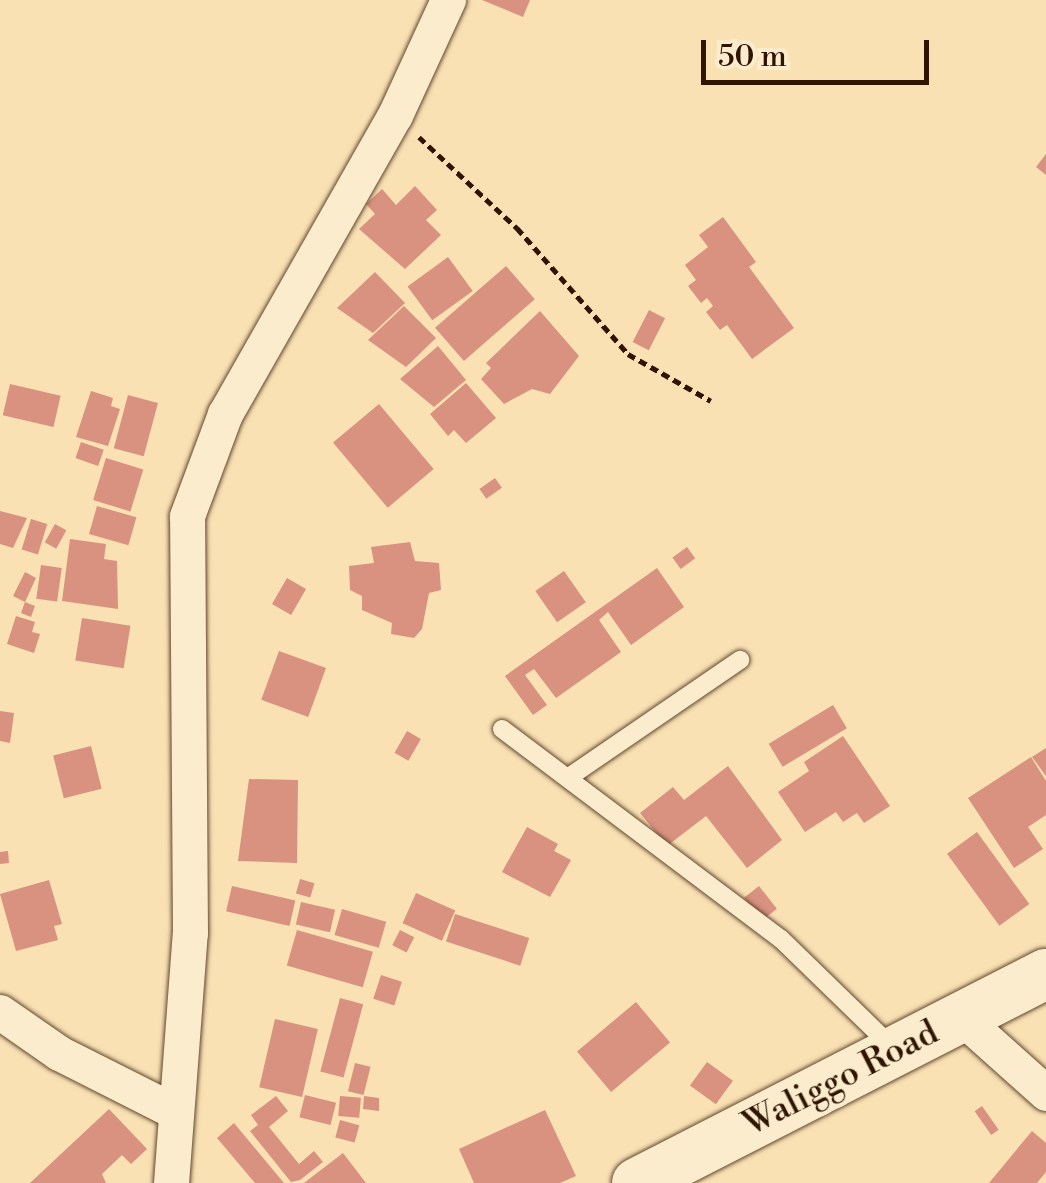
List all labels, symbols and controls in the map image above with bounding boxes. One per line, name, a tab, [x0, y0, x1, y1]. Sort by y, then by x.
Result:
scale bar	[706, 20, 934, 82]
text: 50 m	[718, 38, 787, 76]
street label: Waliggo Road	[736, 1012, 946, 1146]

